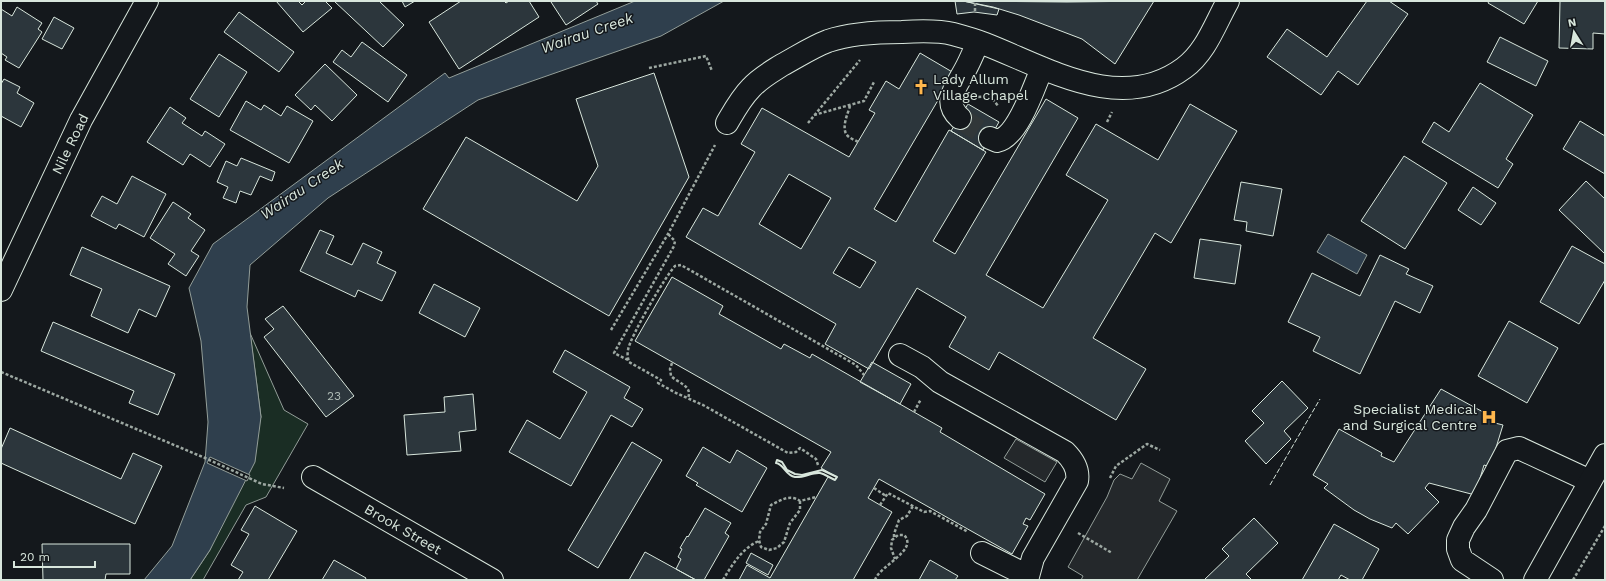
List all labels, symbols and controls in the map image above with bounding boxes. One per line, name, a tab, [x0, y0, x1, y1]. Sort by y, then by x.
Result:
water label: Wairau Creek	[538, 9, 636, 57]
north arrow	[1554, 12, 1594, 52]
text: N	[1567, 16, 1577, 30]
place label: Lady Allum Village chapel	[933, 71, 1029, 103]
church icon: Lady Allum Village chapel	[912, 78, 930, 96]
street label: Nile Road	[48, 111, 92, 177]
water label: Wairau Creek	[257, 154, 348, 223]
house number: 23	[327, 389, 341, 403]
place label: Specialist Medical and Surgical Centre	[1343, 401, 1478, 433]
hospital icon: Specialist Medical and Surgical Centre	[1480, 408, 1498, 426]
street label: Brook Street	[362, 501, 444, 557]
scale bar	[14, 543, 95, 569]
text: 20 m	[20, 550, 50, 564]

